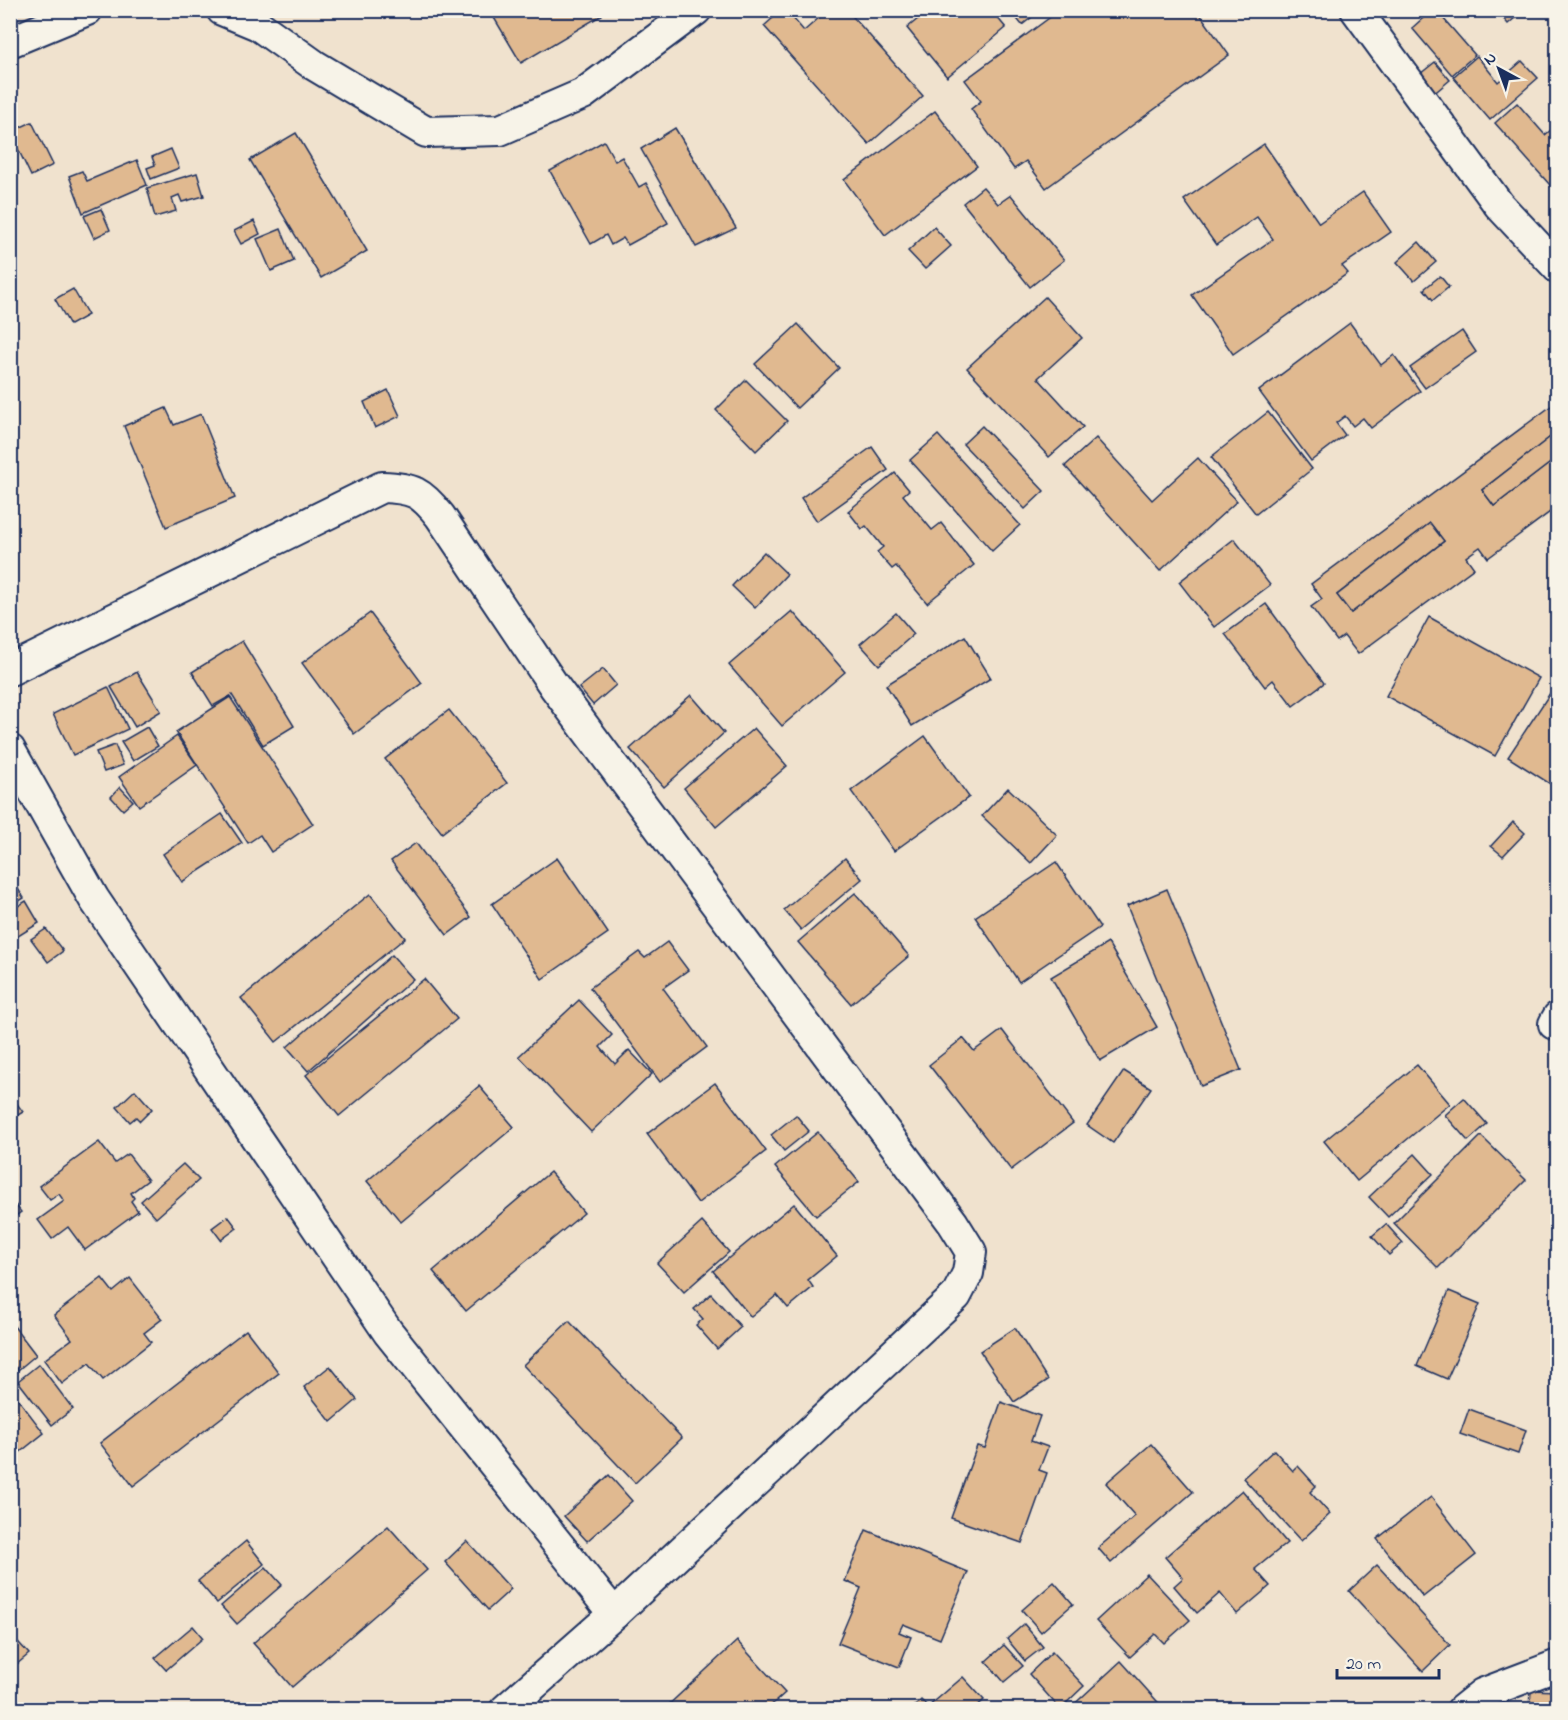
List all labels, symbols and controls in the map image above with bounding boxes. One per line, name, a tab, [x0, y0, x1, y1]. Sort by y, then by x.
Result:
north arrow	[1469, 39, 1529, 99]
text: N	[1479, 46, 1503, 72]
scale bar	[1337, 1642, 1439, 1680]
text: 20 m	[1346, 1652, 1381, 1678]

